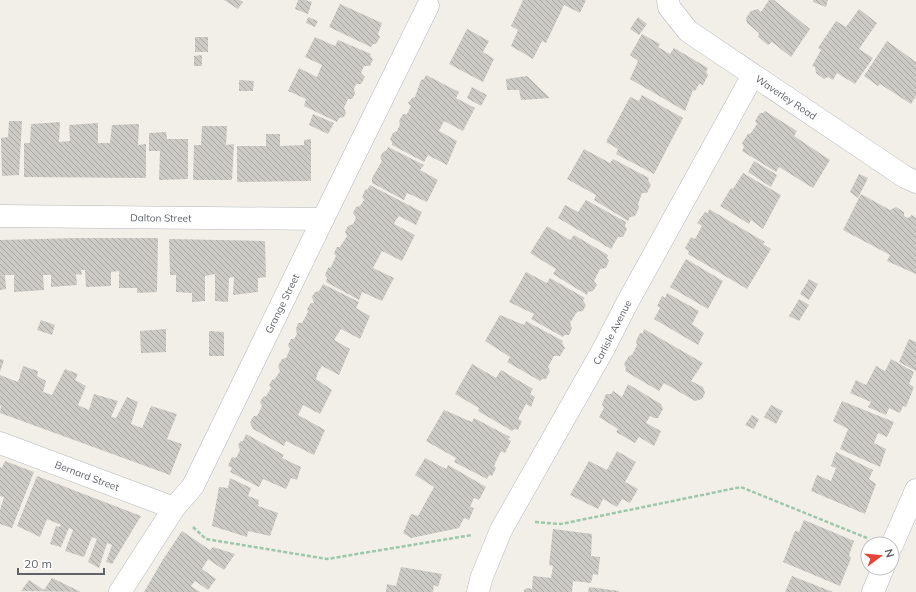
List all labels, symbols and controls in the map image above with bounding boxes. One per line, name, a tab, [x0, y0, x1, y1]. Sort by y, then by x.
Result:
street label: Waverley Road	[753, 72, 819, 123]
street label: Dalton Street	[130, 211, 192, 225]
street label: Grange Street	[262, 271, 303, 336]
street label: Carlisle Avenue	[590, 298, 635, 367]
street label: Bernard Street	[53, 458, 121, 494]
north arrow	[860, 536, 900, 576]
text: N	[882, 547, 897, 559]
scale bar	[18, 550, 104, 576]
text: 20 m	[24, 556, 52, 571]

